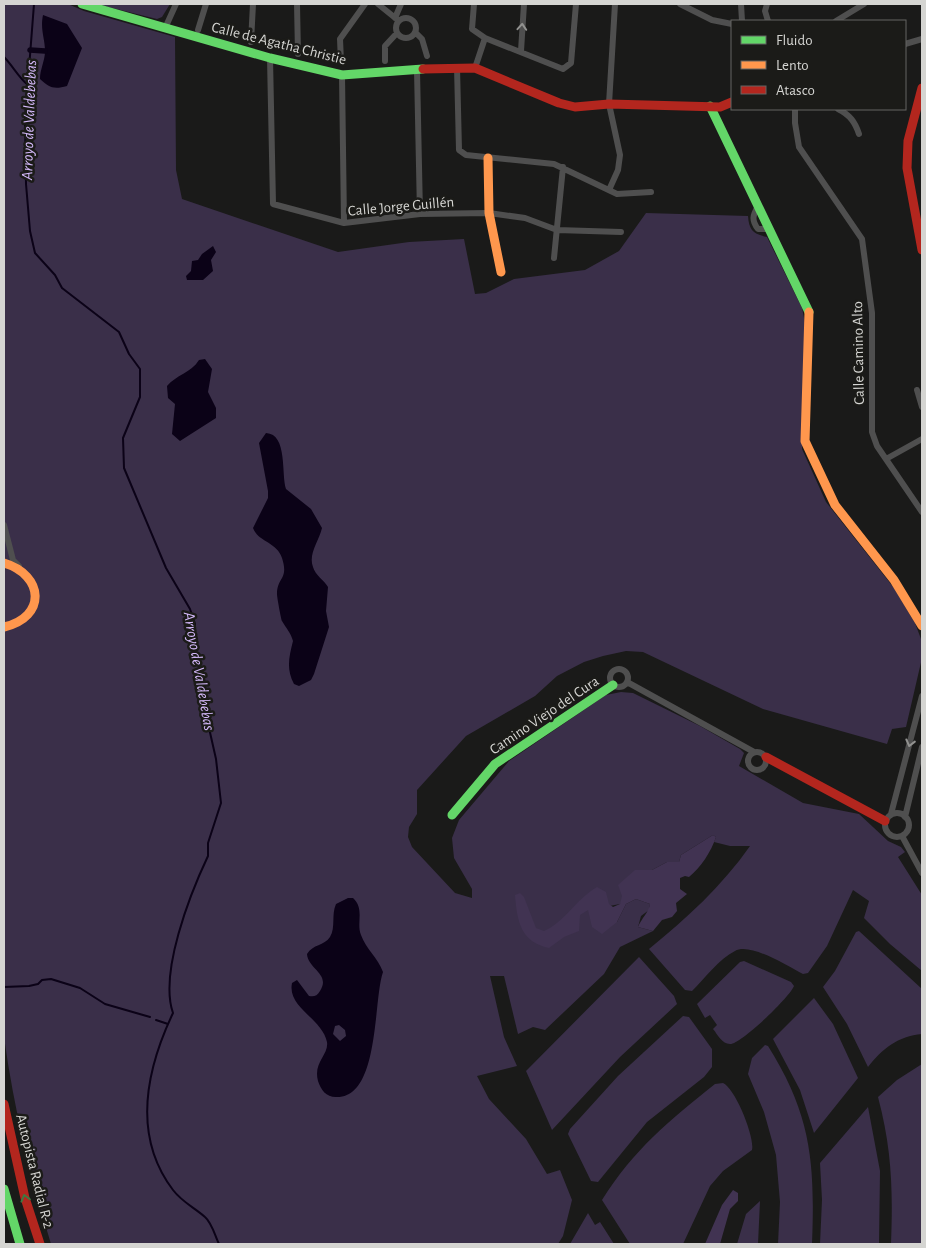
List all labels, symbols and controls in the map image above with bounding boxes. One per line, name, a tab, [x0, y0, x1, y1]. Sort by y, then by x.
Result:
street label: Calle de Agatha Christie	[210, 19, 348, 67]
legend	[731, 20, 906, 110]
one-way arrow	[517, 23, 528, 31]
text: Fluido	[776, 33, 813, 48]
text: Lento	[776, 58, 809, 73]
water label: Arroyo de Valdebebas	[19, 60, 39, 181]
text: Atasco	[776, 83, 815, 98]
street label: Calle Jorge Guillén	[347, 194, 455, 219]
street label: Calle Camino Alto	[850, 301, 867, 405]
water label: Arroyo de Valdebebas	[181, 610, 217, 732]
street label: Camino Viejo del Cura	[487, 673, 602, 757]
one-way arrow	[905, 739, 916, 747]
street label: Autopista Radial R-2	[13, 1112, 56, 1230]
one-way arrow	[21, 1194, 31, 1202]

